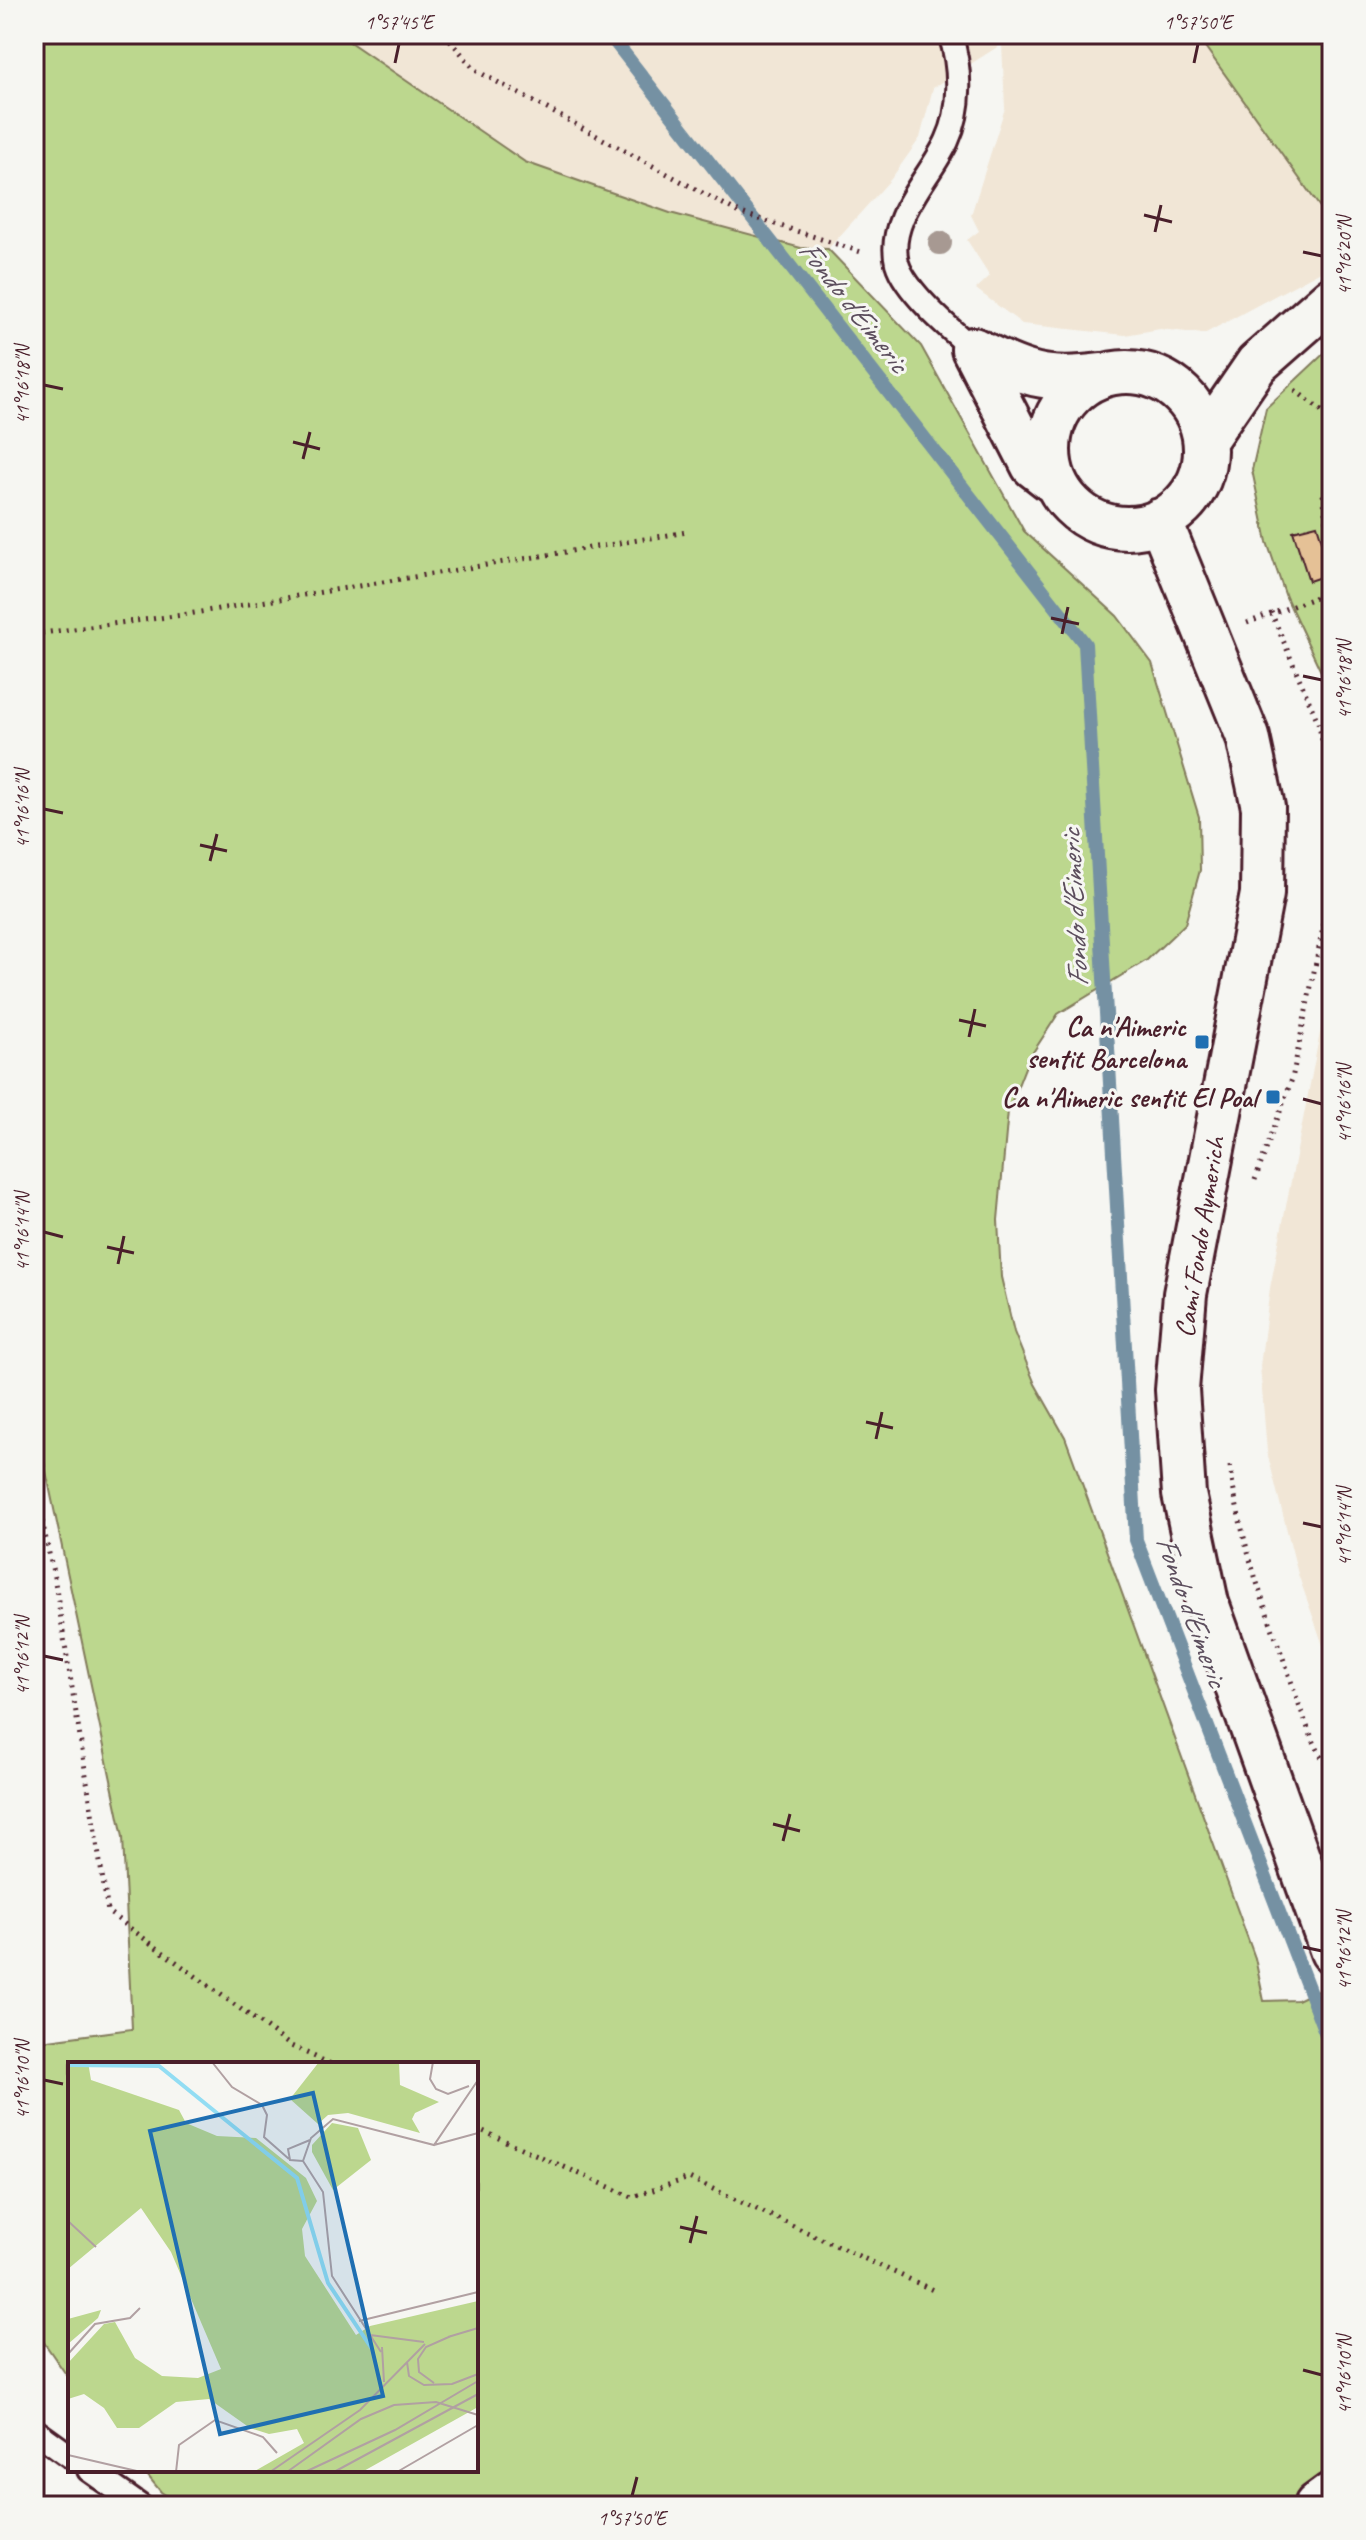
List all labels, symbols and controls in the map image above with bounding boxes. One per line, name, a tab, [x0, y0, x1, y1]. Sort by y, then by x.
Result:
text: 1°57'45"E	[365, 10, 436, 35]
text: 1°57'50"E	[1164, 10, 1235, 35]
text: 41°16'20"N	[1332, 214, 1357, 295]
water label: Fondo d'Eimeric	[790, 232, 919, 382]
text: 41°16'18"N	[10, 343, 35, 424]
text: 41°16'18"N	[1332, 638, 1357, 719]
text: 41°16'16"N	[10, 767, 35, 848]
water label: Fondo d'Eimeric	[1051, 825, 1097, 988]
place label: Ca n'Aimeric sentit Barcelona	[1027, 1009, 1188, 1076]
marker: Ca n'Aimeric sentit Barcelona	[1193, 1033, 1211, 1051]
text: 41°16'16"N	[1332, 1062, 1357, 1143]
place label: Ca n'Aimeric sentit El Poal	[1002, 1080, 1262, 1115]
marker: Ca n'Aimeric sentit El Poal	[1264, 1088, 1282, 1106]
street label: Camí Fondo Aymerich	[1166, 1132, 1233, 1340]
text: 41°16'14"N	[10, 1190, 35, 1271]
text: 41°16'14"N	[1332, 1485, 1357, 1566]
water label: Fondo d'Eimeric	[1147, 1530, 1238, 1694]
text: 41°16'12"N	[10, 1614, 35, 1695]
text: 41°16'12"N	[1332, 1909, 1357, 1990]
text: 41°16'10"N	[10, 2038, 35, 2119]
inset map	[68, 2062, 478, 2472]
text: 41°16'10"N	[1332, 2333, 1357, 2414]
text: 1°57'50"E	[598, 2506, 669, 2531]

